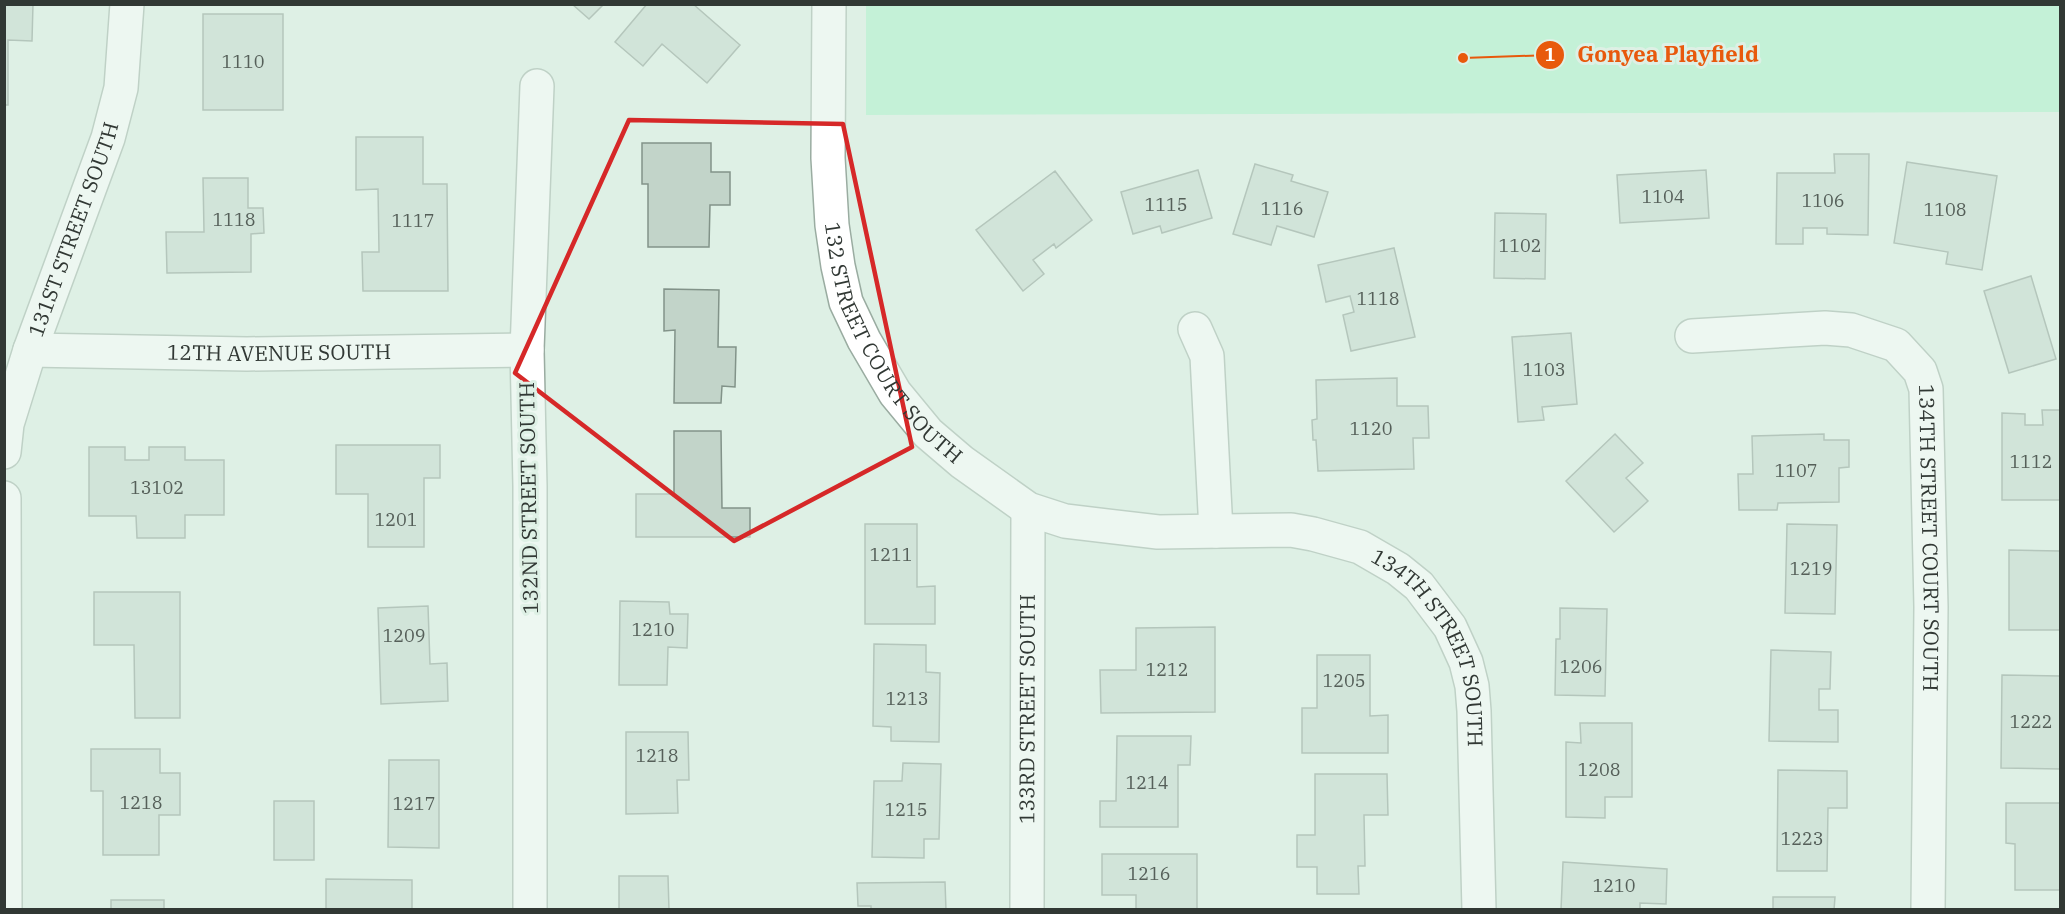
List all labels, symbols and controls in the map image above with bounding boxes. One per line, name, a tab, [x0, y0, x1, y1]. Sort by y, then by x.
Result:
callout: Gonyea Playfield	[1535, 35, 1770, 75]
text: Gonyea Playfield	[1577, 39, 1759, 68]
text: 1	[1545, 43, 1556, 66]
house number: 1110	[221, 50, 265, 73]
street label: 131ST STREET SOUTH	[21, 119, 125, 341]
house number: 1104	[1641, 185, 1685, 208]
house number: 1106	[1801, 189, 1845, 212]
house number: 1115	[1144, 193, 1188, 216]
house number: 1116	[1260, 197, 1304, 220]
house number: 1108	[1923, 198, 1967, 221]
house number: 1118	[212, 208, 256, 231]
house number: 1117	[391, 209, 435, 232]
street label: 132 STREET COURT SOUTH	[819, 220, 969, 469]
house number: 1102	[1498, 234, 1542, 257]
house number: 1118	[1356, 287, 1400, 310]
street label: 12TH AVENUE SOUTH	[167, 337, 391, 367]
house number: 1103	[1522, 358, 1566, 381]
street label: 132ND STREET SOUTH	[512, 382, 544, 614]
street label: 134TH STREET COURT SOUTH	[1913, 384, 1946, 692]
house number: 1120	[1349, 417, 1393, 440]
house number: 1112	[2009, 450, 2053, 473]
house number: 1107	[1774, 459, 1818, 482]
house number: 13102	[130, 476, 184, 499]
house number: 1201	[374, 508, 418, 531]
street label: 134TH STREET SOUTH	[1367, 542, 1490, 747]
house number: 1211	[869, 543, 913, 566]
house number: 1219	[1789, 557, 1833, 580]
street label: 133RD STREET SOUTH	[1012, 594, 1041, 824]
house number: 1210	[631, 618, 675, 641]
house number: 1209	[382, 624, 426, 647]
house number: 1206	[1559, 655, 1603, 678]
house number: 1212	[1145, 658, 1189, 681]
house number: 1205	[1322, 669, 1366, 692]
house number: 1213	[885, 687, 929, 710]
house number: 1222	[2009, 710, 2053, 733]
house number: 1218	[635, 744, 679, 767]
house number: 1208	[1577, 758, 1621, 781]
house number: 1214	[1125, 771, 1169, 794]
house number: 1218	[119, 791, 163, 814]
house number: 1217	[392, 792, 436, 815]
house number: 1215	[884, 798, 928, 821]
house number: 1223	[1780, 827, 1824, 850]
house number: 1216	[1127, 862, 1171, 885]
house number: 1210	[1592, 874, 1636, 897]

